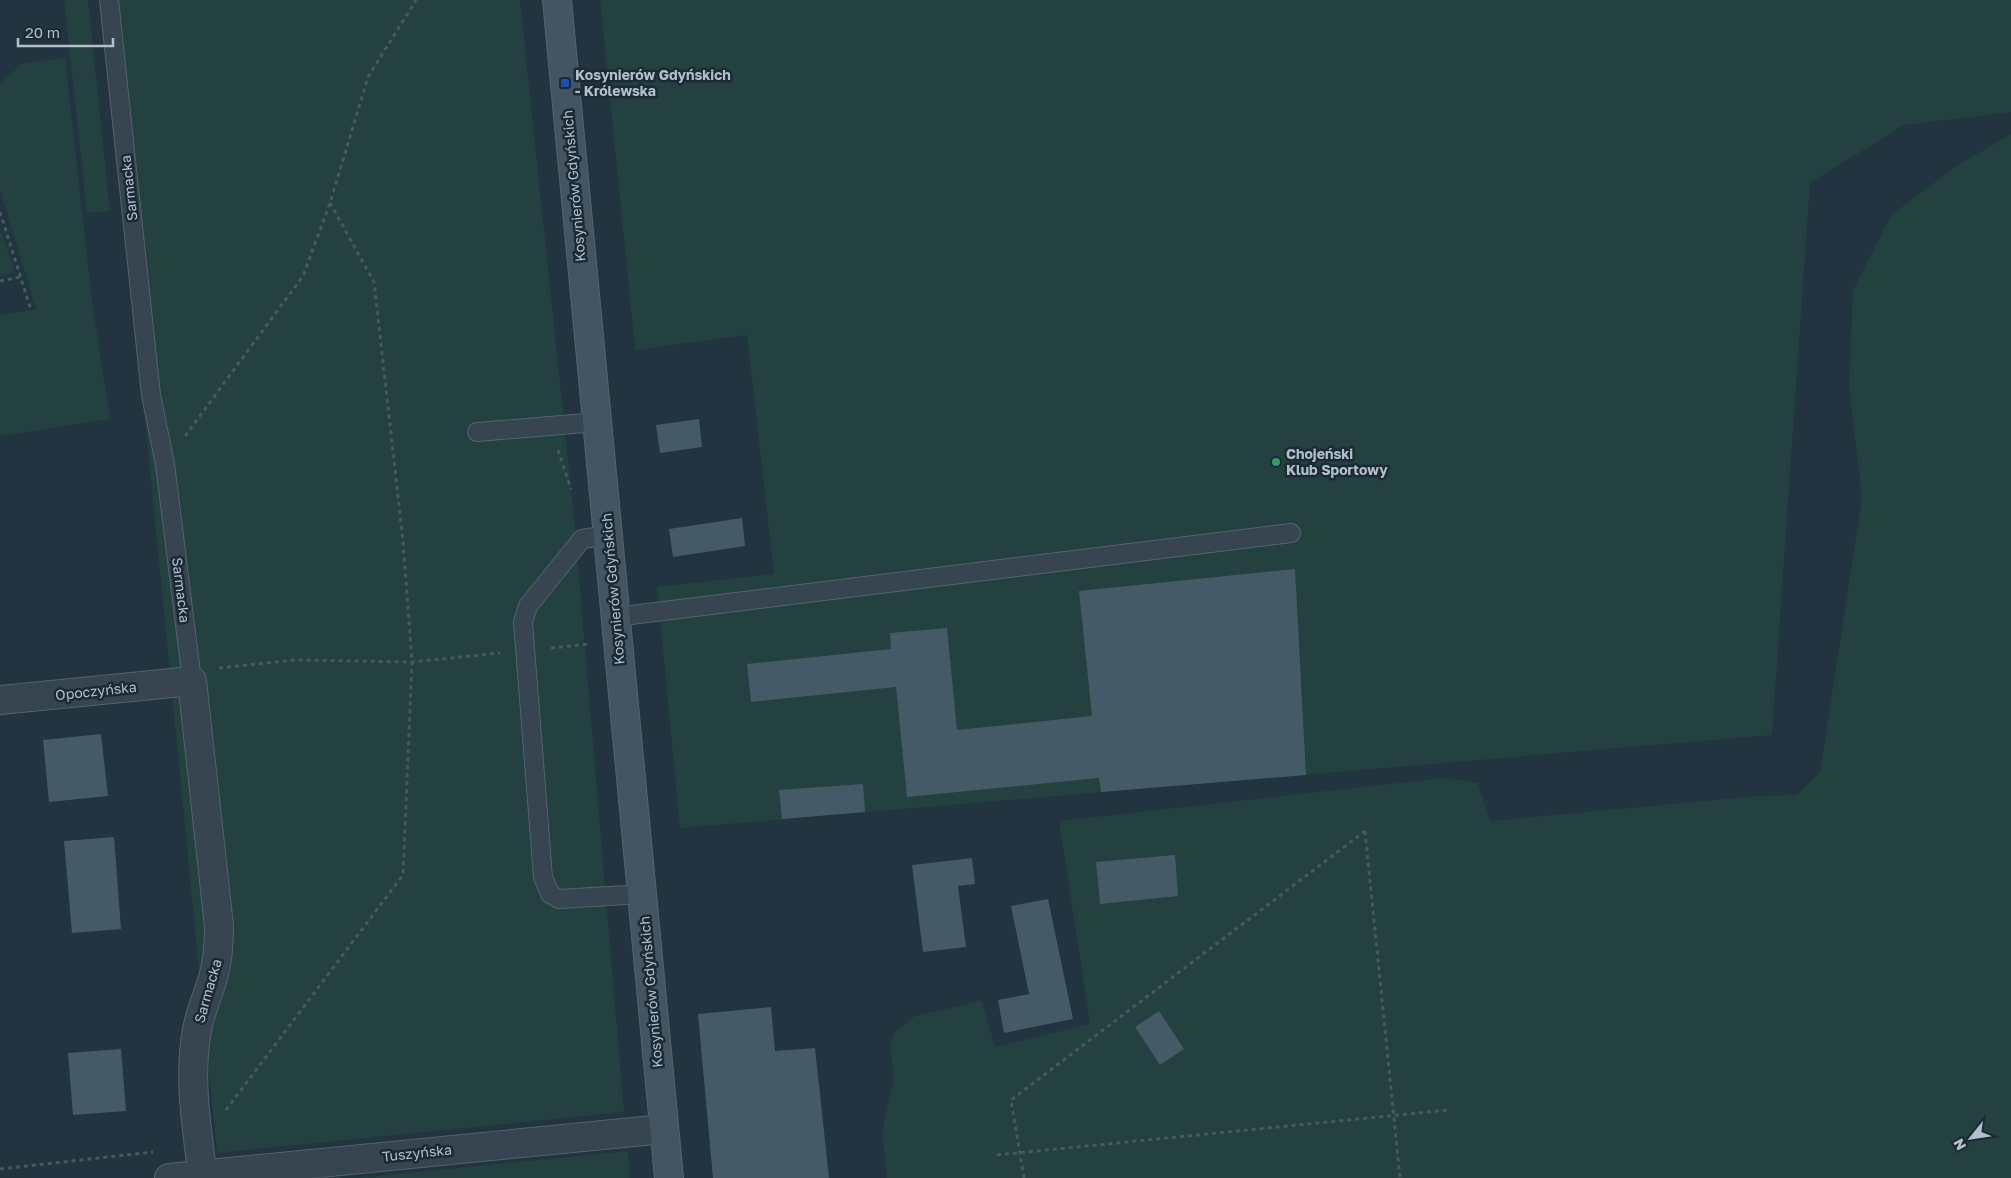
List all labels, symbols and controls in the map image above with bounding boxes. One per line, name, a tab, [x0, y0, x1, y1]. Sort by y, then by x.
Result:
scale bar	[18, 15, 112, 47]
text: 20 m	[25, 23, 60, 41]
place label: Kosynierów Gdyńskich - Królewska	[575, 66, 731, 99]
marker: Kosynierów Gdyńskich - Królewska	[559, 77, 571, 89]
street label: Kosynierów Gdyńskich	[558, 109, 589, 263]
street label: Sarmacka	[117, 154, 140, 222]
place label: Chojeński Klub Sportowy	[1286, 445, 1388, 478]
marker: Chojeński Klub Sportowy	[1270, 456, 1282, 468]
street label: Kosynierów Gdyńskich	[597, 512, 628, 666]
street label: Sarmacka	[169, 556, 194, 624]
street label: Opoczyńska	[54, 678, 138, 703]
street label: Kosynierów Gdyńskich	[635, 915, 666, 1069]
street label: Sarmacka	[190, 957, 225, 1025]
north arrow	[1946, 1113, 1996, 1163]
text: N	[1949, 1136, 1969, 1154]
street label: Tuszyńska	[381, 1140, 453, 1165]

